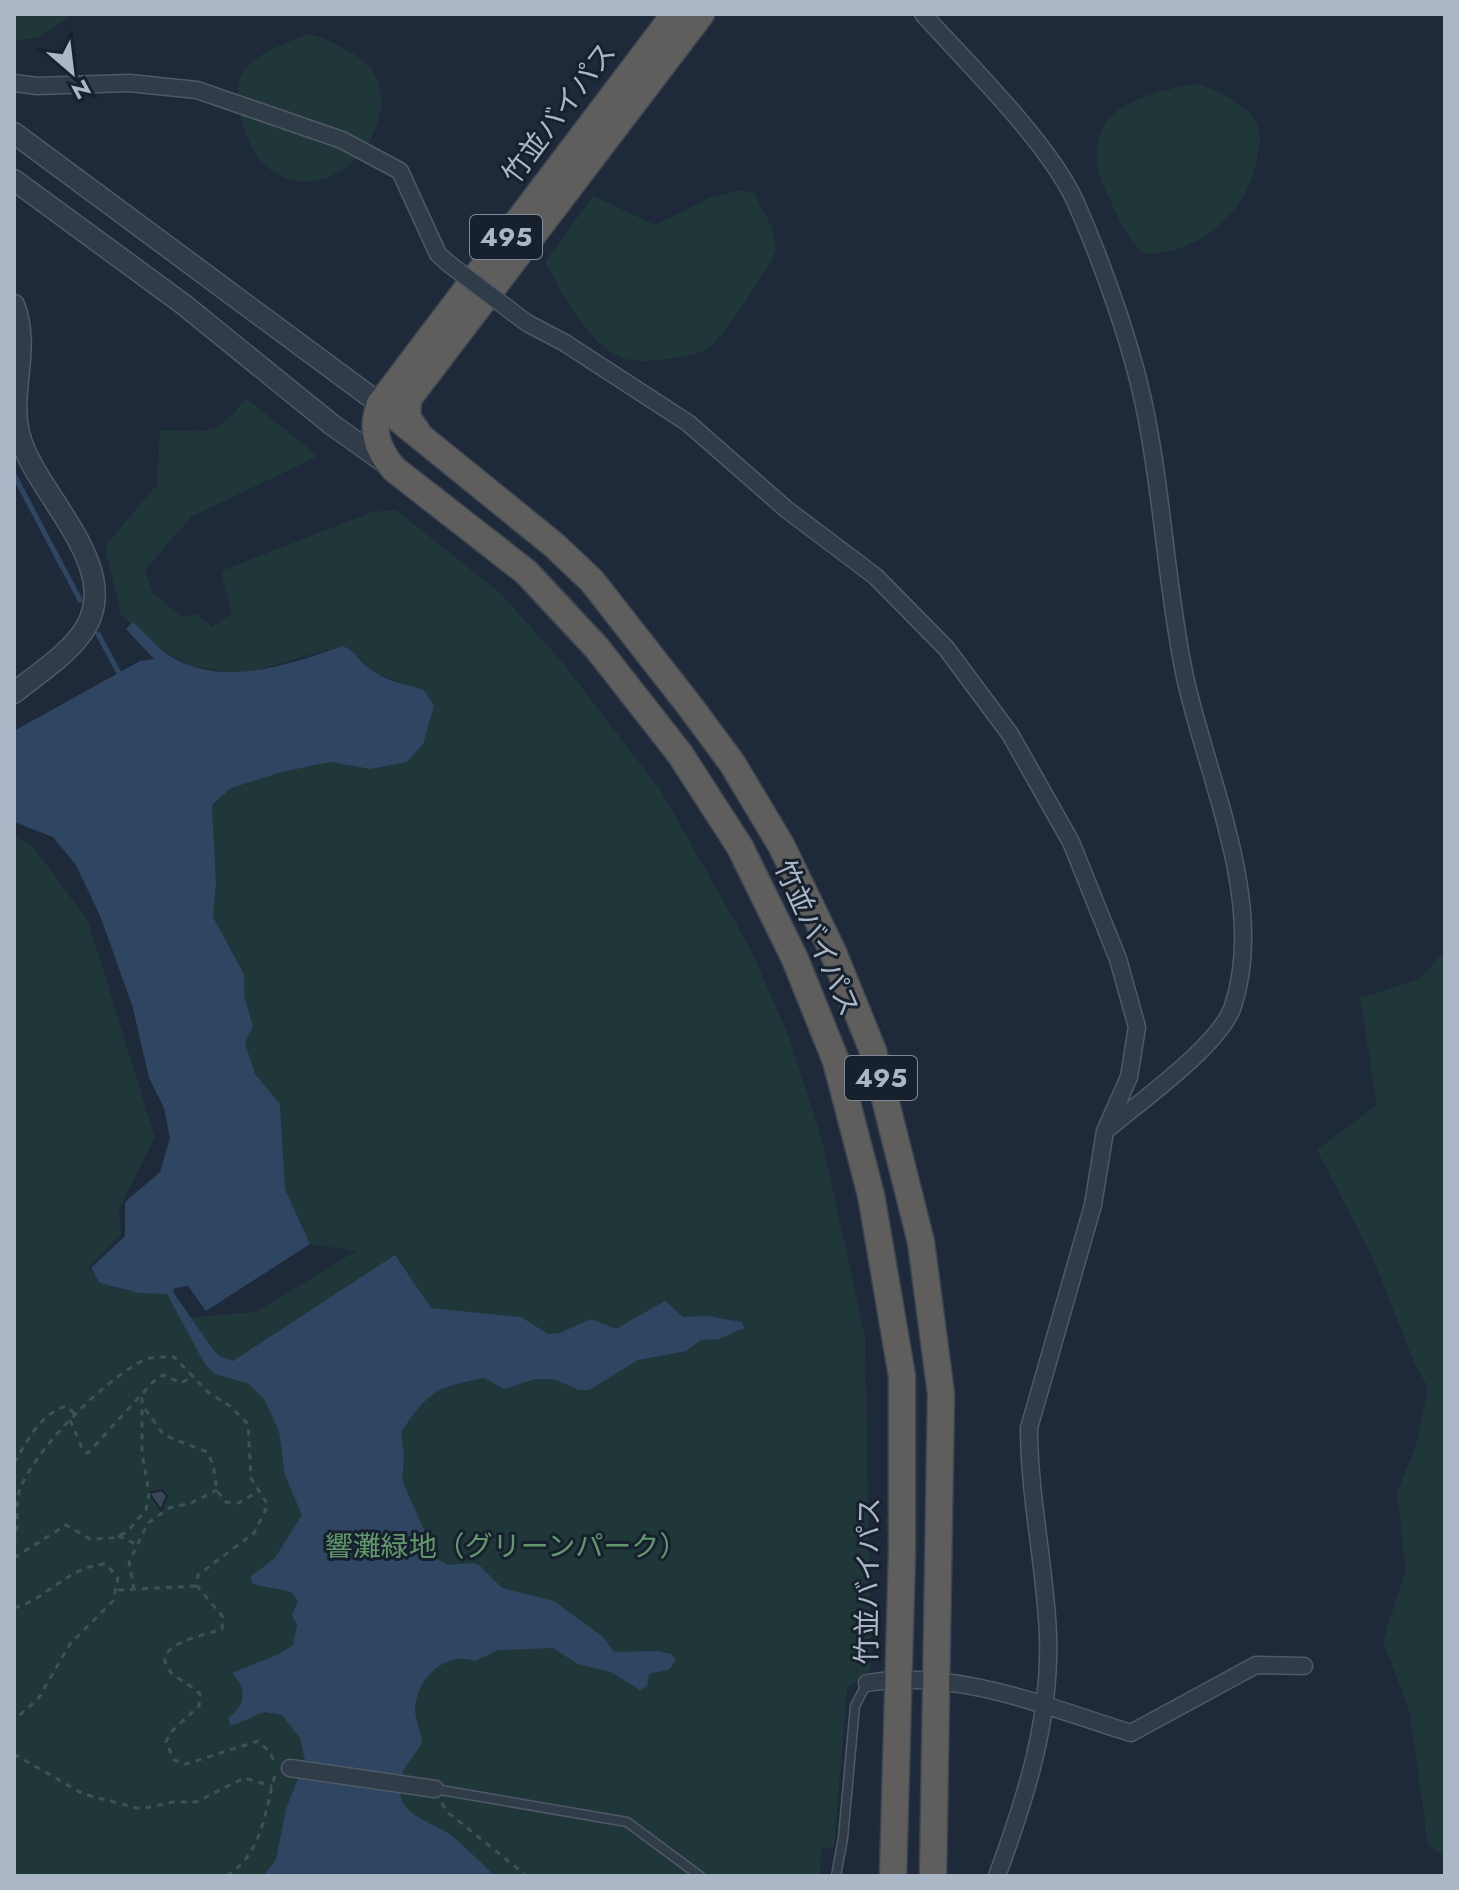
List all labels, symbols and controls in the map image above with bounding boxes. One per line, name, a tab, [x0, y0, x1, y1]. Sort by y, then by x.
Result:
north arrow	[32, 32, 112, 112]
street label: 竹並バイパス	[492, 34, 626, 192]
text: N	[66, 71, 97, 108]
road number: 495	[470, 215, 542, 259]
street label: 竹並バイパス	[764, 853, 870, 1023]
road number: 495	[845, 1056, 917, 1100]
street label: 竹並バイパス	[846, 1497, 890, 1665]
park label: 響灘緑地（グリーンパーク）	[325, 1526, 687, 1567]

